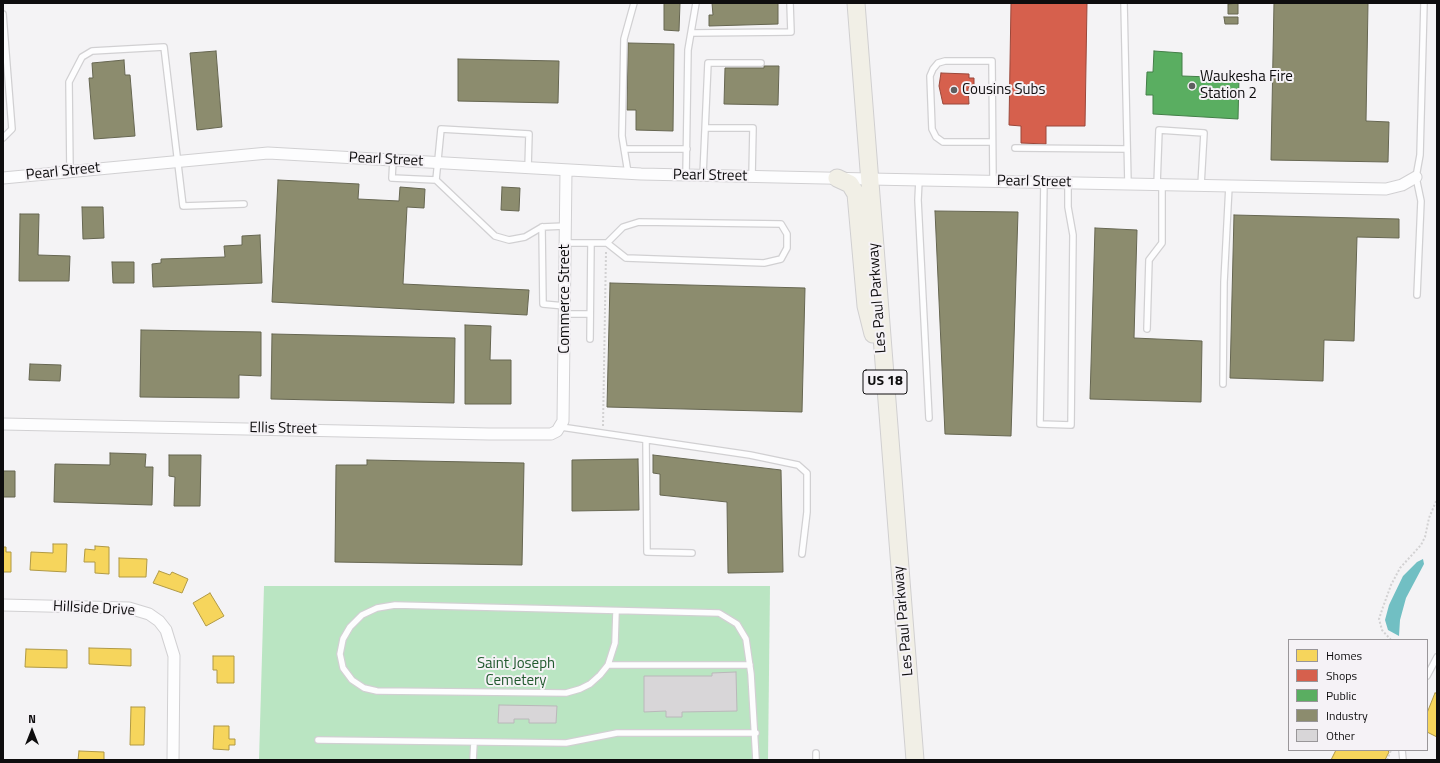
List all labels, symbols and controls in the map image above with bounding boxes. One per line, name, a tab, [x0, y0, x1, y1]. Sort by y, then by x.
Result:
place label: Waukesha Fire Station 2	[1200, 68, 1293, 103]
place label: Cousins Subs	[962, 81, 1045, 99]
marker: Waukesha Fire Station 2	[1187, 81, 1197, 91]
marker: Cousins Subs	[949, 85, 959, 95]
street label: Pearl Street	[348, 149, 424, 171]
street label: Pearl Street	[25, 159, 101, 185]
street label: Pearl Street	[673, 166, 747, 186]
street label: Pearl Street	[997, 172, 1071, 192]
street label: Les Paul Parkway	[865, 242, 891, 354]
street label: Commerce Street	[556, 244, 574, 354]
road number: US 18	[863, 370, 907, 394]
street label: Ellis Street	[249, 419, 317, 439]
street label: Les Paul Parkway	[890, 565, 918, 677]
street label: Hillside Drive	[52, 598, 136, 620]
legend	[1288, 639, 1428, 751]
text: Homes	[1326, 646, 1362, 665]
park label: Saint Joseph Cemetery	[477, 655, 555, 690]
text: Shops	[1326, 666, 1357, 685]
text: Public	[1326, 686, 1356, 705]
text: Industry	[1326, 706, 1368, 725]
north arrow	[12, 711, 52, 751]
text: N	[28, 711, 36, 727]
text: Other	[1326, 726, 1355, 745]

